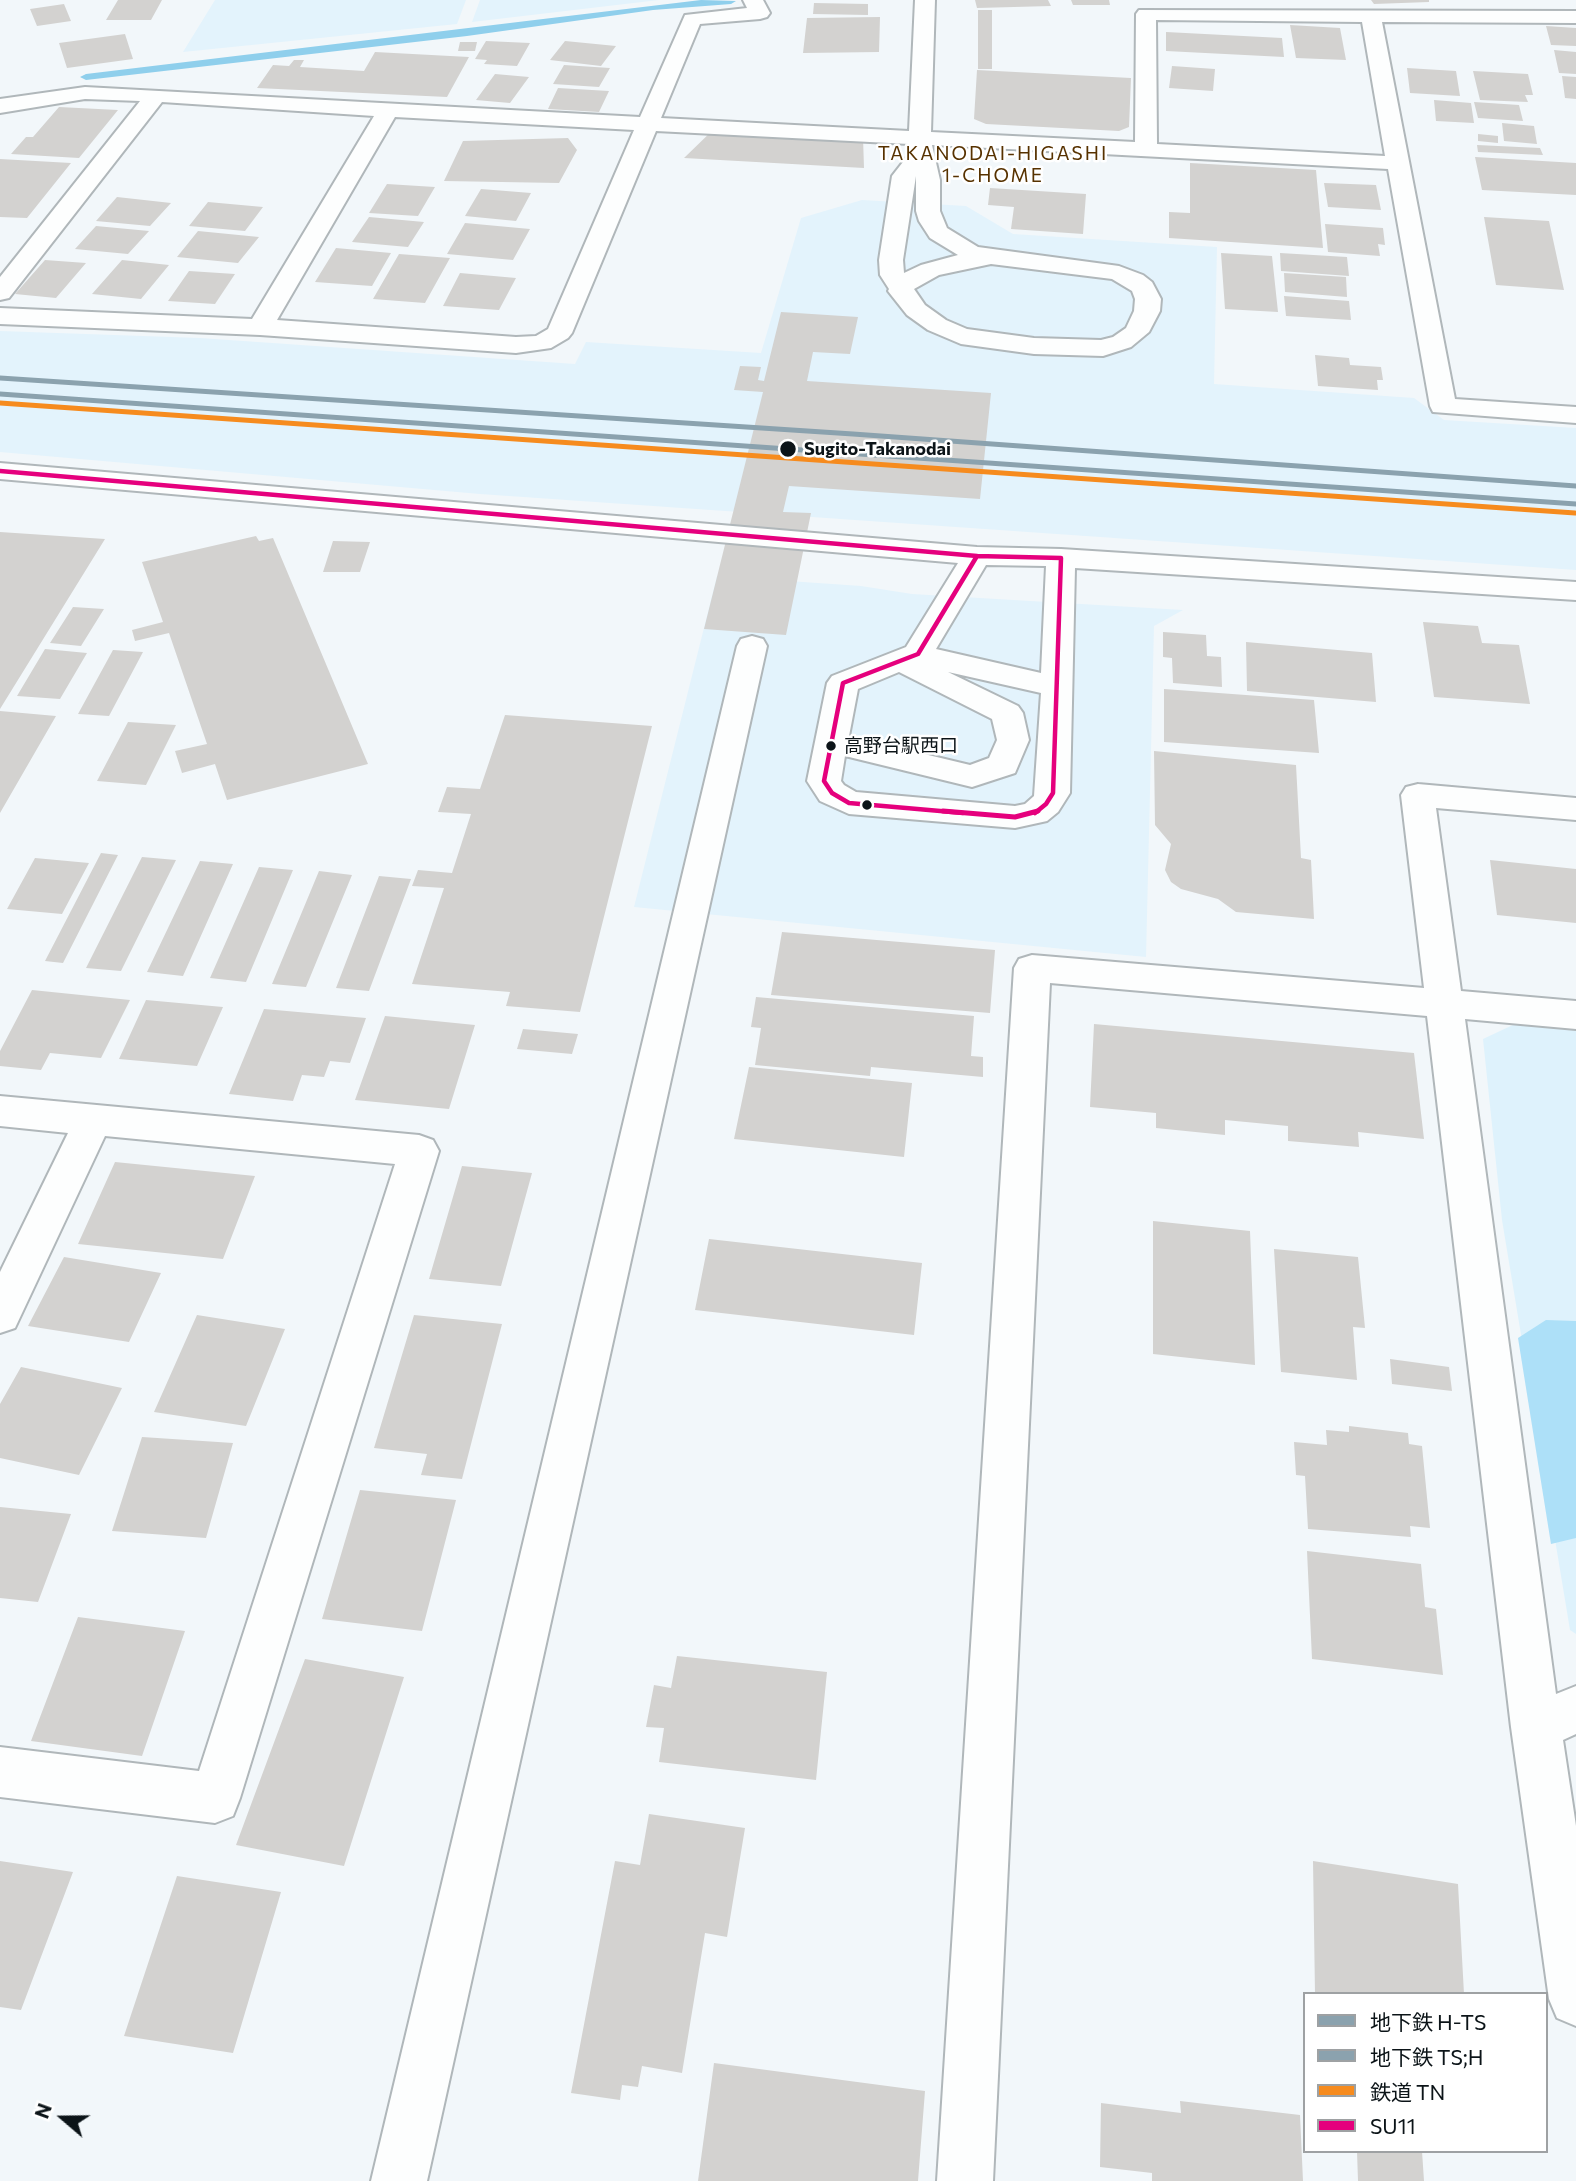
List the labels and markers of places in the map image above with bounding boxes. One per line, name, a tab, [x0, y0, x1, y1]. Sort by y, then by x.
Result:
place label: Sugito-Takanodai	[804, 438, 951, 460]
marker: Sugito-Takanodai	[778, 439, 798, 459]
place label: 高野台駅西口	[844, 735, 958, 757]
marker: 高野台駅西口	[824, 739, 838, 753]
unlabelled marker	[860, 798, 874, 812]

